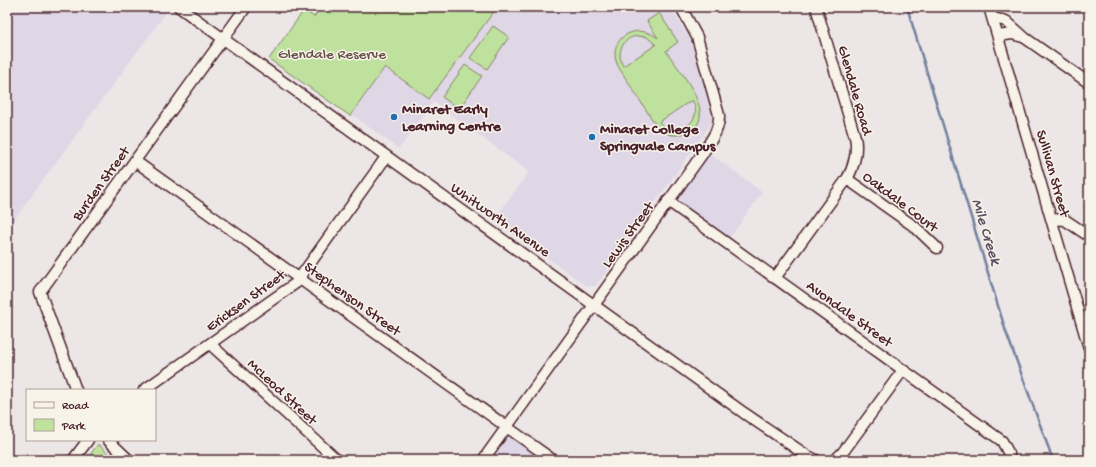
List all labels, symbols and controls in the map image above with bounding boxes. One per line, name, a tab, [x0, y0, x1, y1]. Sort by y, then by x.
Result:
street label: Glendale Road	[833, 44, 876, 138]
park label: Glendale Reserve	[278, 46, 386, 64]
place label: Minaret Early Learning Centre	[402, 101, 502, 136]
marker: Minaret Early Learning Centre	[389, 112, 399, 122]
place label: Minaret College Springvale Campus	[600, 121, 717, 156]
street label: Sullivan Street	[1031, 128, 1074, 221]
marker: Minaret College Springvale Campus	[587, 132, 597, 142]
street label: Burden Street	[68, 142, 136, 226]
street label: Oakdale Court	[858, 168, 943, 238]
street label: Whitworth Avenue	[446, 179, 553, 262]
street label: Lewis Street	[599, 197, 660, 272]
water label: Mile Creek	[966, 197, 1004, 269]
street label: Stephenson Street	[300, 259, 405, 342]
street label: Ericksen Street	[203, 266, 291, 336]
street label: Avondale Street	[802, 277, 897, 353]
street label: McLeod Street	[243, 356, 322, 431]
legend	[26, 389, 156, 441]
text: Road	[62, 400, 89, 414]
text: Park	[61, 420, 87, 434]

